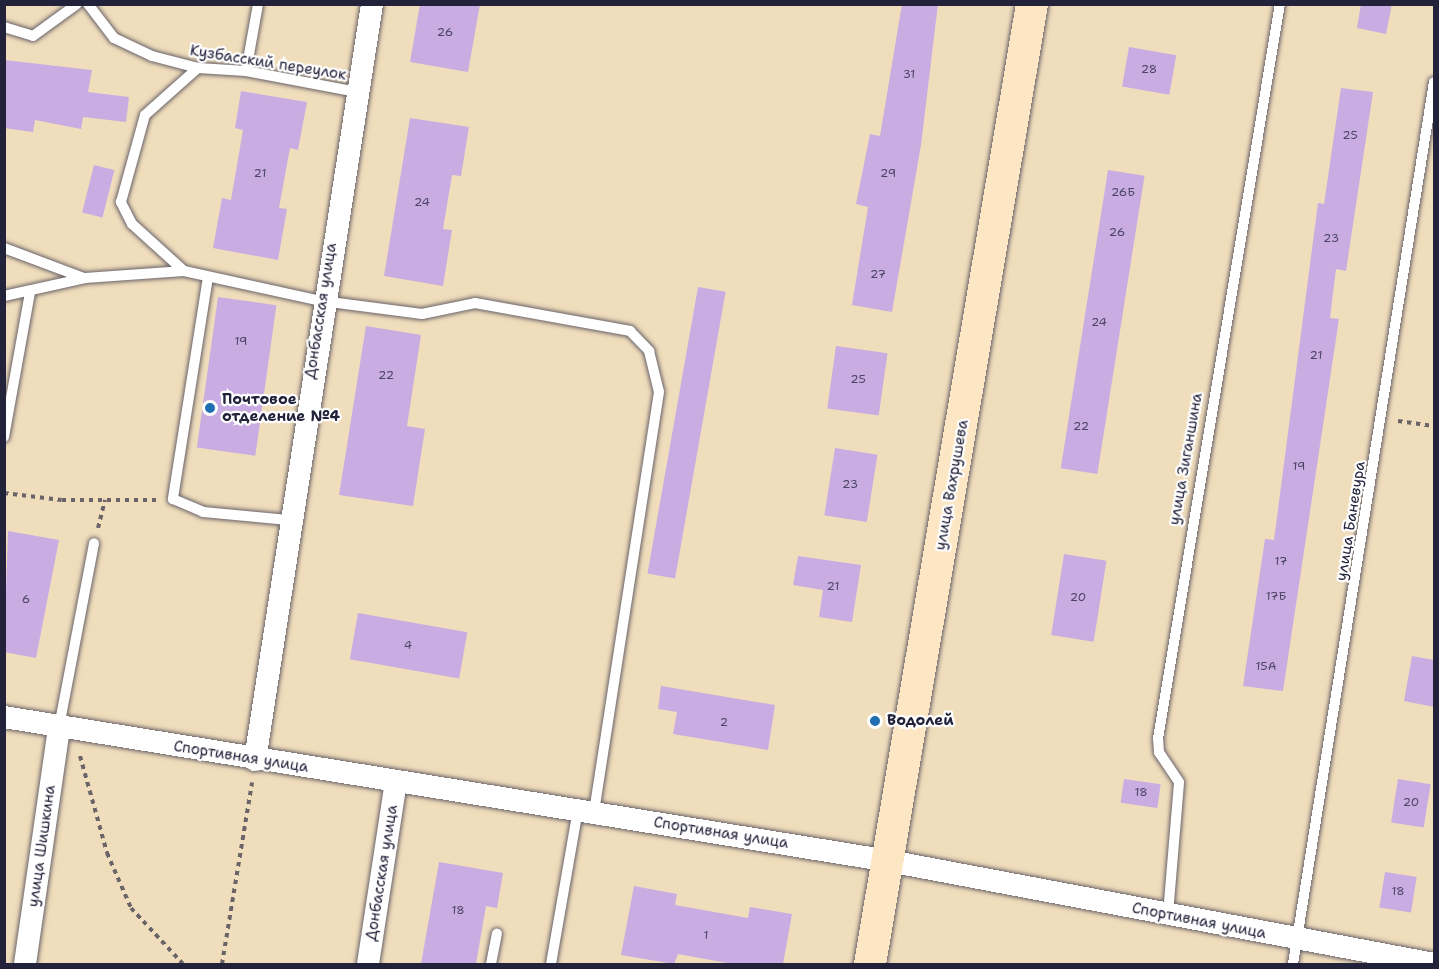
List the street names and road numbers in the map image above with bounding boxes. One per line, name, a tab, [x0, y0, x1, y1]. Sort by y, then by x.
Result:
street label: Кузбасский переулок	[189, 42, 347, 84]
street label: Донбасская улица	[301, 242, 341, 380]
street label: улица Зиганшина	[1166, 391, 1206, 527]
street label: улица Вахрушева	[932, 418, 972, 552]
street label: улица Баневура	[1333, 460, 1369, 582]
street label: Спортивная улица	[172, 737, 310, 777]
street label: улица Шишкина	[25, 784, 59, 908]
street label: Донбасская улица	[362, 804, 402, 942]
street label: Спортивная улица	[652, 813, 790, 853]
street label: Спортивная улица	[1130, 899, 1268, 943]

